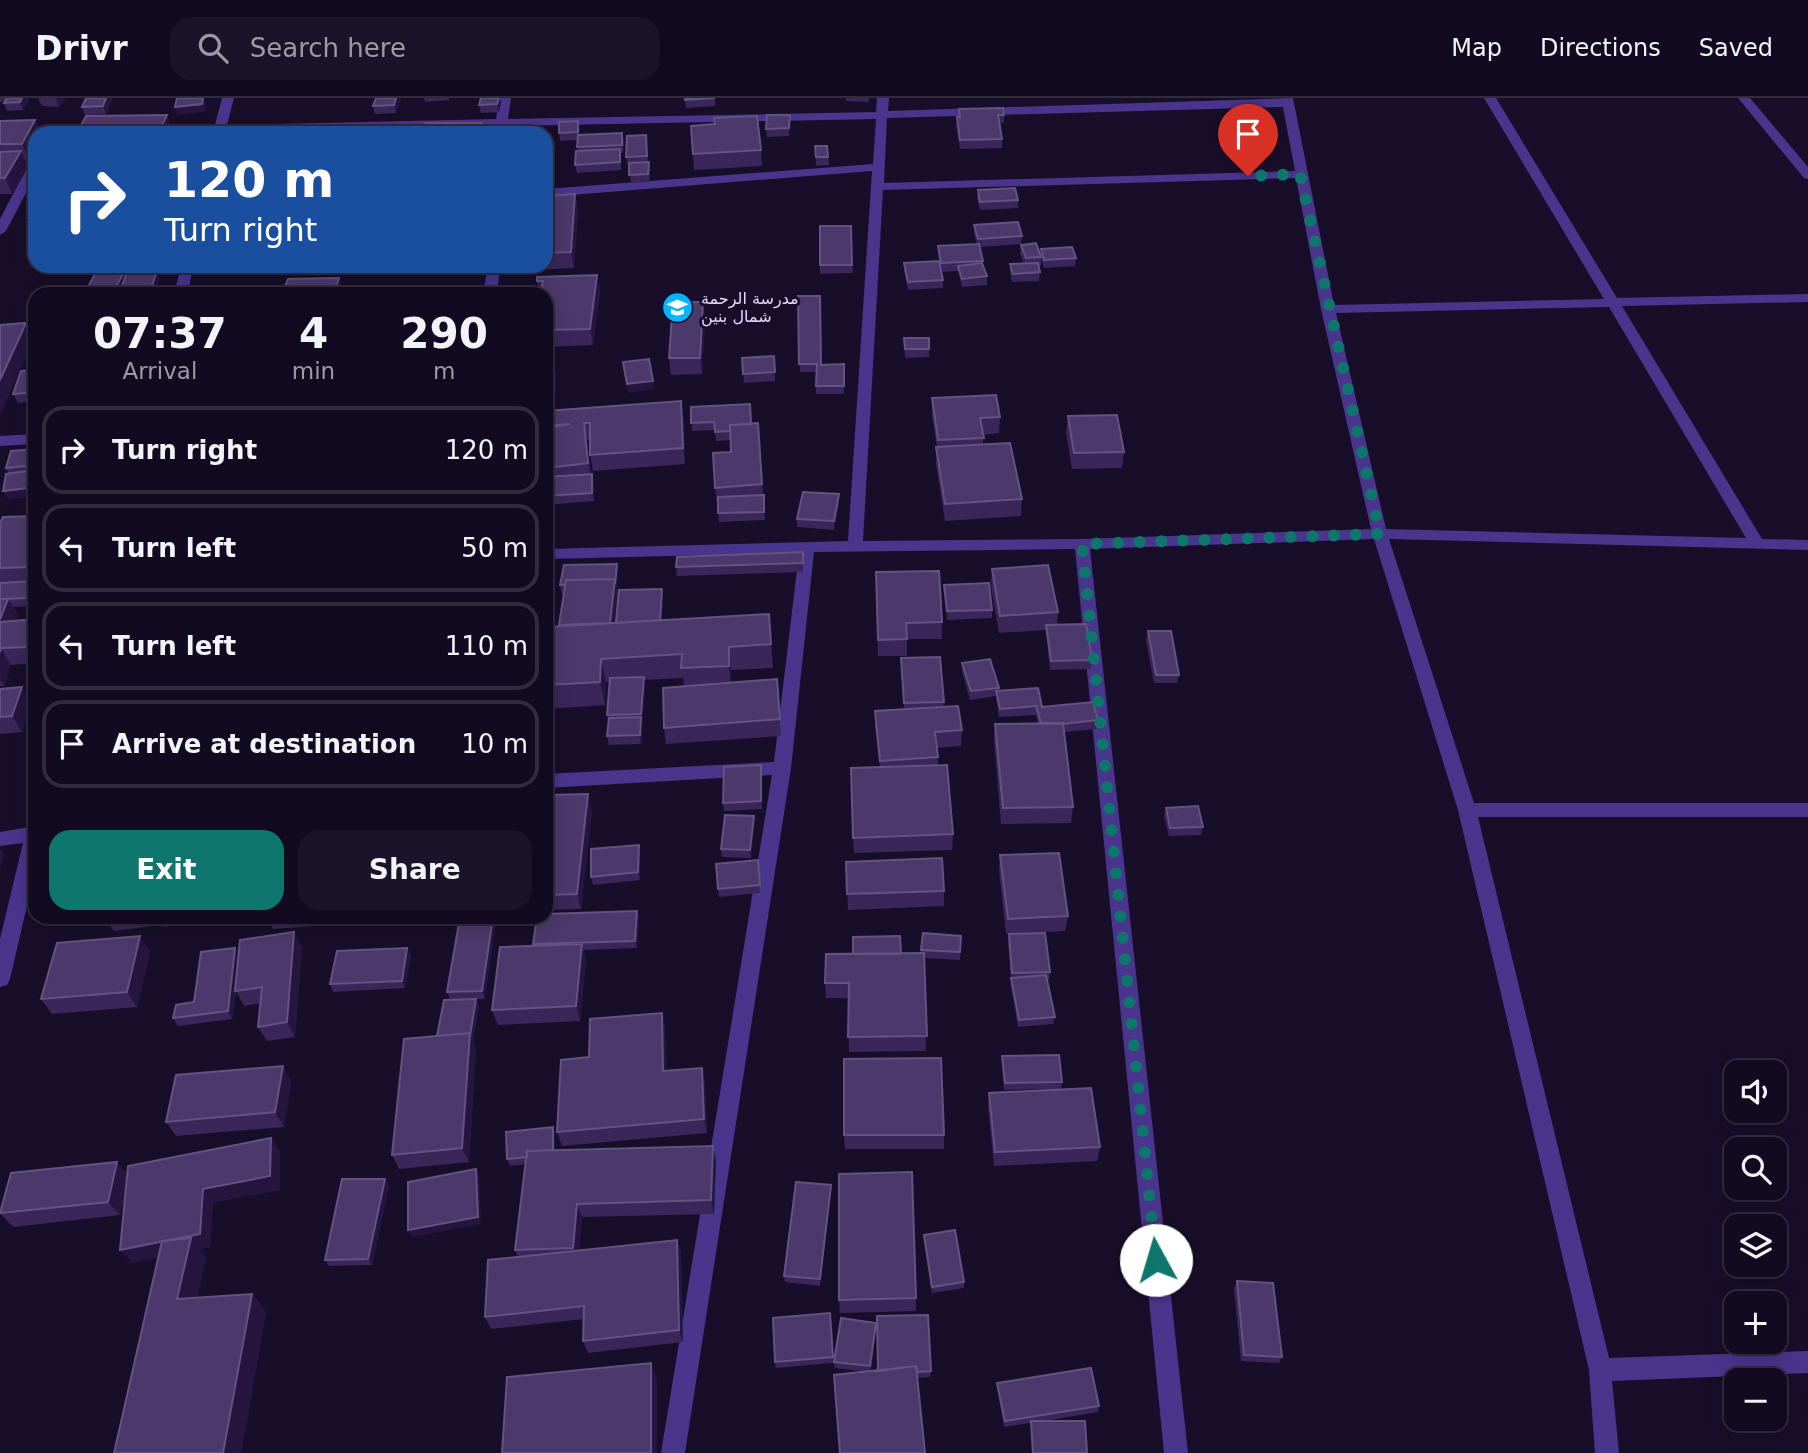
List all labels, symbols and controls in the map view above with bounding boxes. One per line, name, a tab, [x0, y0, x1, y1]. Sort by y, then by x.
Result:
search box	[170, 17, 660, 80]
text: Drivr	[35, 29, 128, 68]
icon: search	[194, 29, 232, 67]
text: Search here	[250, 33, 406, 63]
text: Map	[1451, 34, 1502, 62]
text: Directions	[1540, 34, 1661, 62]
text: Saved	[1699, 34, 1773, 62]
pin	[1218, 104, 1278, 176]
icon: arrive	[1229, 115, 1267, 153]
text: 120 m	[164, 152, 334, 209]
icon: right	[49, 154, 140, 245]
text: Turn right	[164, 211, 317, 249]
place label: مدرسة الرحمة شمال بنين	[701, 289, 799, 327]
school or university icon: مدرسة الرحمة شمال بنين	[661, 290, 695, 324]
text: 07:37	[93, 309, 227, 358]
text: 4	[299, 309, 328, 358]
text: 290	[400, 309, 488, 358]
text: Arrival	[123, 358, 197, 384]
text: min	[292, 358, 335, 384]
text: m	[433, 358, 455, 384]
icon: right	[53, 431, 91, 469]
text: Turn right	[112, 435, 257, 465]
text: 120 m	[445, 435, 528, 465]
icon: left	[53, 529, 91, 567]
text: Turn left	[112, 533, 236, 563]
text: 50 m	[461, 533, 528, 563]
icon: left	[53, 627, 91, 665]
text: Turn left	[112, 631, 236, 661]
text: 110 m	[445, 631, 528, 661]
icon: arrive	[53, 725, 91, 763]
text: Arrive at destination	[112, 729, 416, 759]
text: 10 m	[461, 729, 528, 759]
button: Exit	[49, 830, 284, 910]
button: Share	[298, 830, 532, 910]
map controls	[1724, 1060, 1787, 1431]
button: sound	[1724, 1060, 1787, 1123]
button: search	[1724, 1137, 1787, 1200]
button: layers	[1724, 1214, 1787, 1277]
position arrow	[1119, 1223, 1193, 1297]
button: +	[1724, 1291, 1787, 1354]
button: −	[1724, 1368, 1787, 1431]

